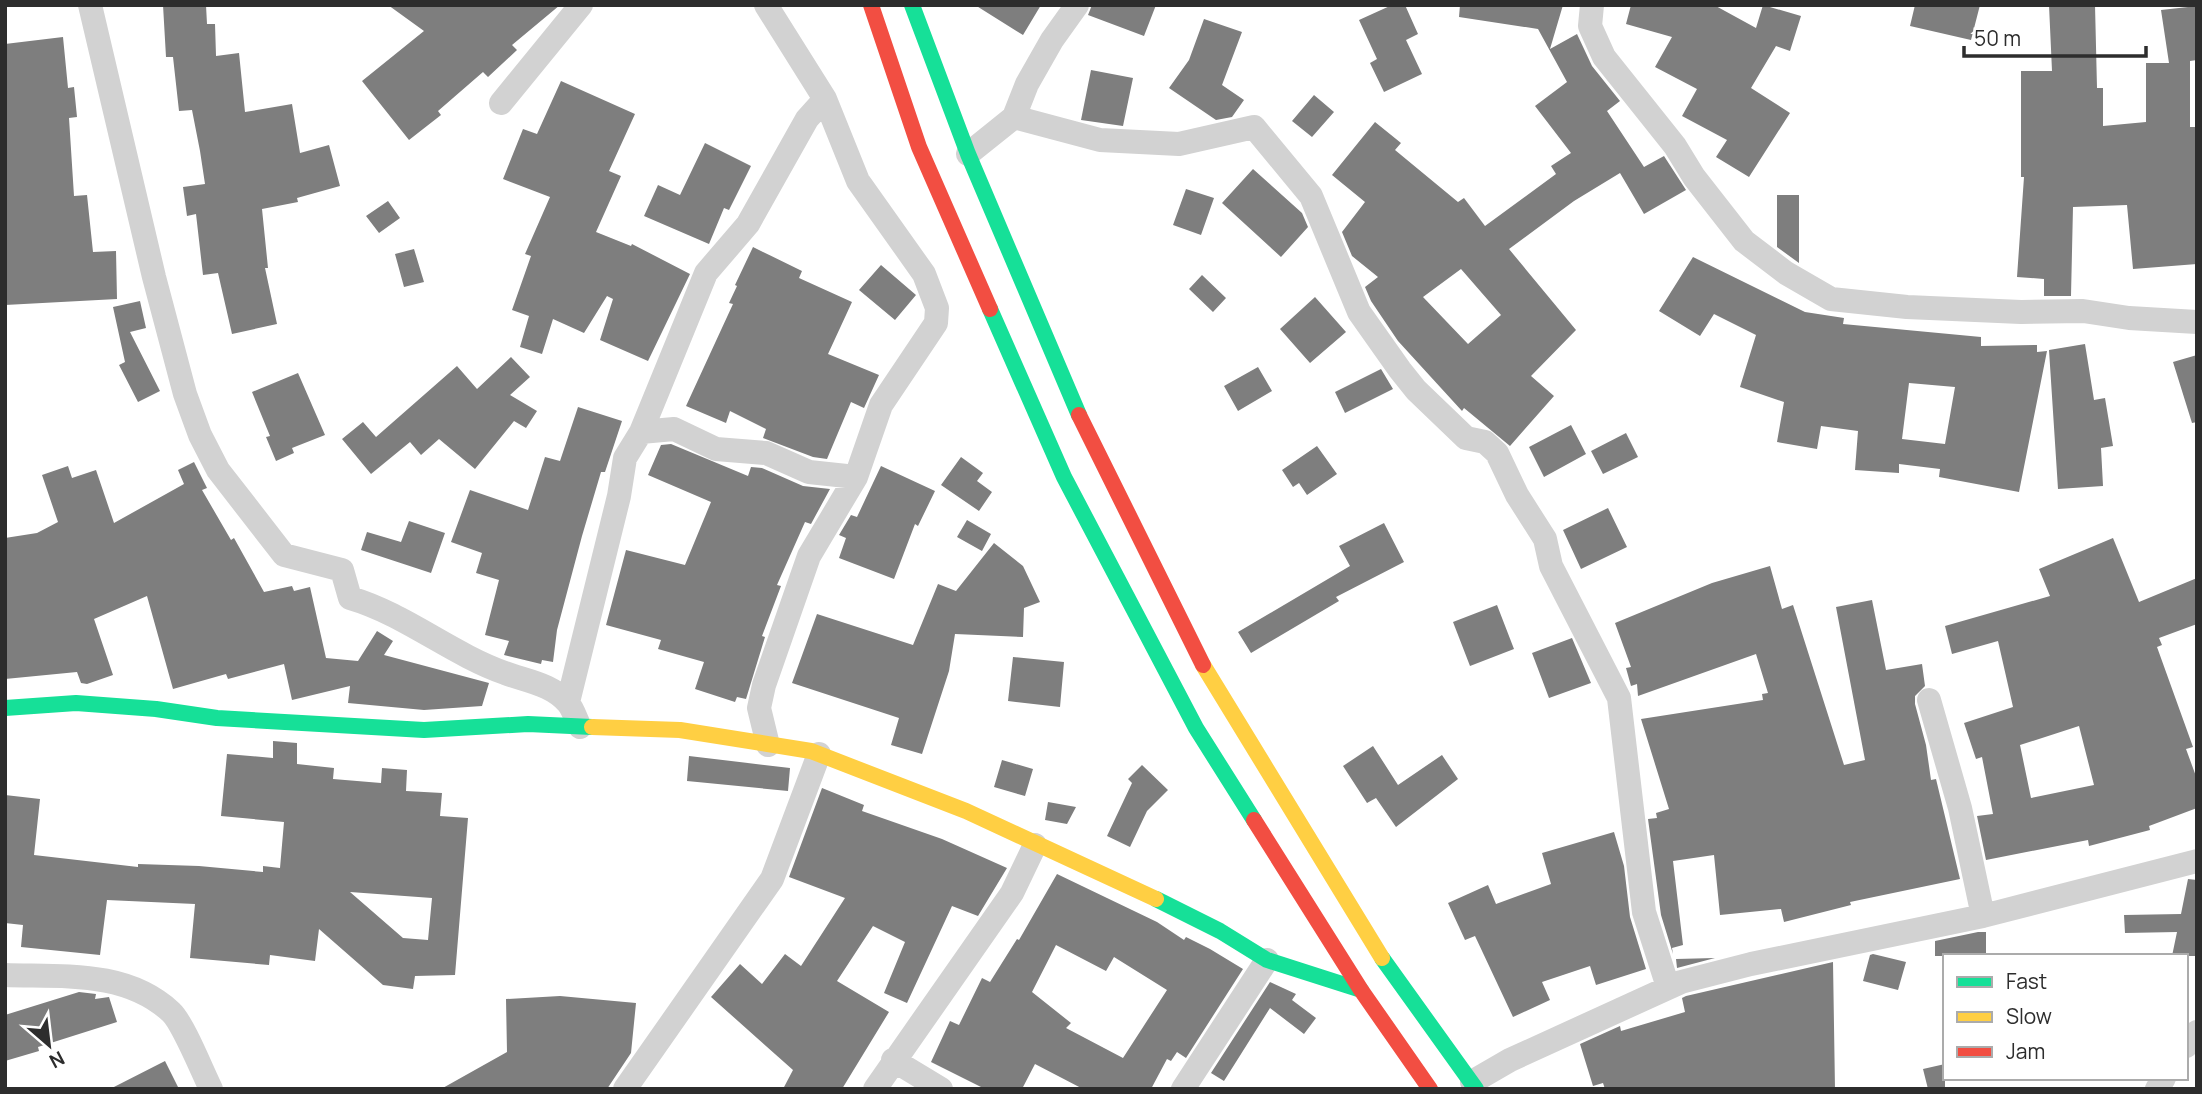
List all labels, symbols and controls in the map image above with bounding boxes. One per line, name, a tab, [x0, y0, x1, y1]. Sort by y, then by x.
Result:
scale bar	[1964, 14, 2146, 58]
text: 50 m	[1974, 24, 2021, 52]
legend	[1943, 954, 2188, 1080]
text: Fast	[2006, 967, 2047, 995]
text: Slow	[2006, 1002, 2052, 1030]
north arrow	[14, 1010, 84, 1080]
text: Jam	[2006, 1037, 2045, 1065]
text: N	[45, 1045, 69, 1075]

